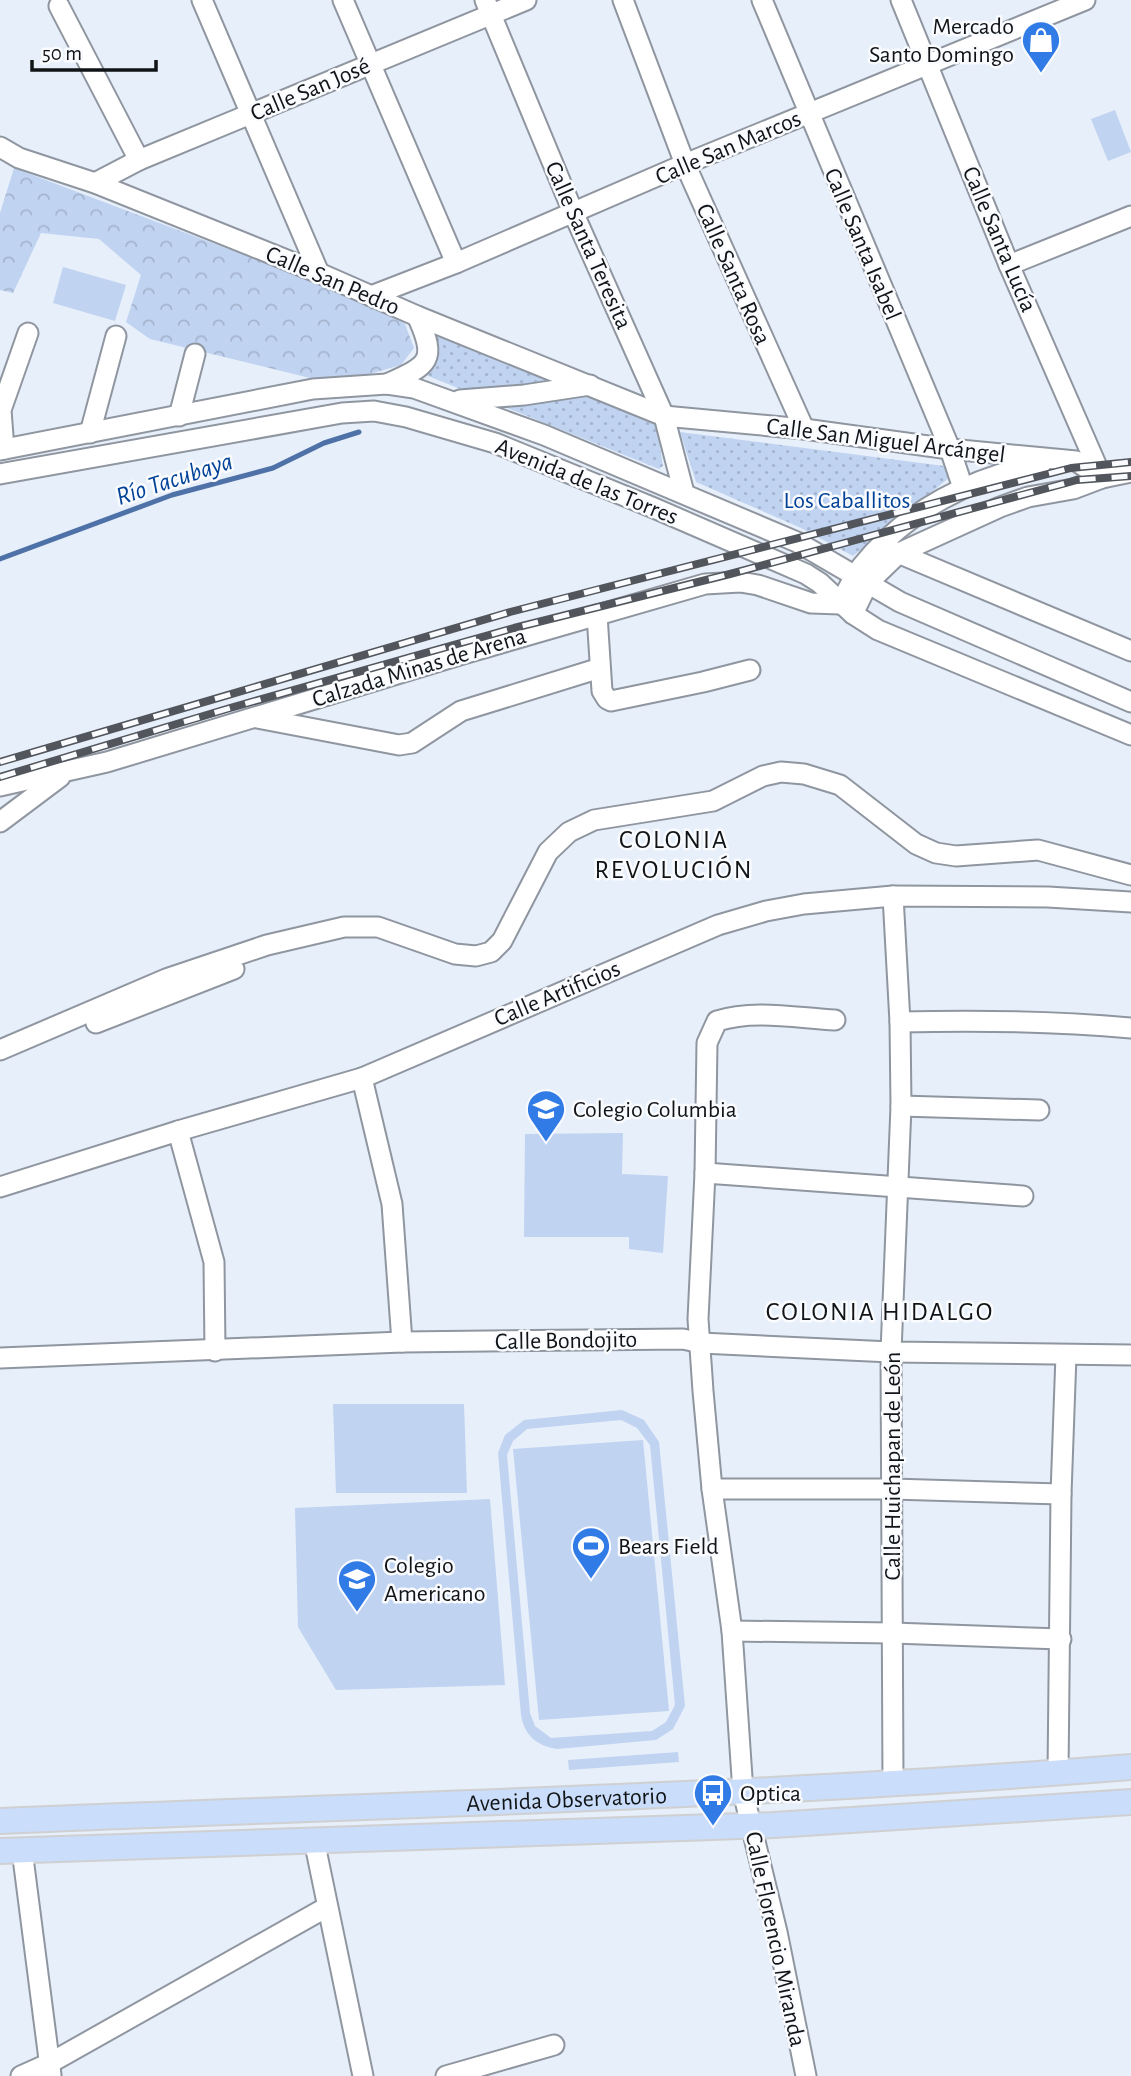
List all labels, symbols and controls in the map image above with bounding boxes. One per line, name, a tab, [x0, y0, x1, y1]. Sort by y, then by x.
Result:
place label: Mercado Santo Domingo	[869, 15, 1014, 67]
shop icon: Mercado Santo Domingo	[1020, 19, 1062, 74]
scale bar	[32, 28, 156, 72]
text: 50 m	[42, 43, 82, 64]
street label: Calle San José	[247, 54, 374, 126]
street label: Calle San Marcos	[652, 106, 805, 189]
street label: Calle Santa Teresita	[540, 158, 636, 333]
street label: Calle Santa Lucía	[958, 163, 1041, 316]
street label: Calle Santa Isabel	[819, 165, 905, 324]
street label: Calle Santa Rosa	[691, 200, 775, 348]
street label: Calle San Pedro	[262, 242, 403, 320]
street label: Calle San Miguel Arcángel	[765, 414, 1007, 468]
street label: Avenida de las Torres	[492, 434, 681, 529]
water label: Río Tacubaya	[113, 448, 236, 510]
park label: Los Caballitos	[784, 489, 910, 513]
street label: Calzada Minas de Arena	[309, 624, 529, 712]
district label: COLONIA REVOLUCIÓN	[594, 827, 754, 883]
street label: Calle Artificios	[491, 957, 624, 1031]
school or university icon: Colegio Columbia	[525, 1088, 567, 1143]
place label: Colegio Columbia	[573, 1098, 737, 1122]
district label: COLONIA HIDALGO	[766, 1299, 994, 1325]
street label: Calle Bondojito	[495, 1328, 637, 1354]
street label: Calle Huichapan de León	[881, 1352, 905, 1580]
sports icon: Bears Field	[570, 1525, 612, 1580]
place label: Bears Field	[618, 1535, 719, 1559]
place label: Colegio Americano	[384, 1554, 485, 1606]
school or university icon: Colegio Americano	[336, 1558, 378, 1613]
bus stop icon: Optica	[692, 1772, 734, 1827]
place label: Optica	[740, 1782, 801, 1806]
street label: Avenida Observatorio	[466, 1784, 667, 1816]
street label: Calle Florencio Miranda	[740, 1829, 810, 2049]

